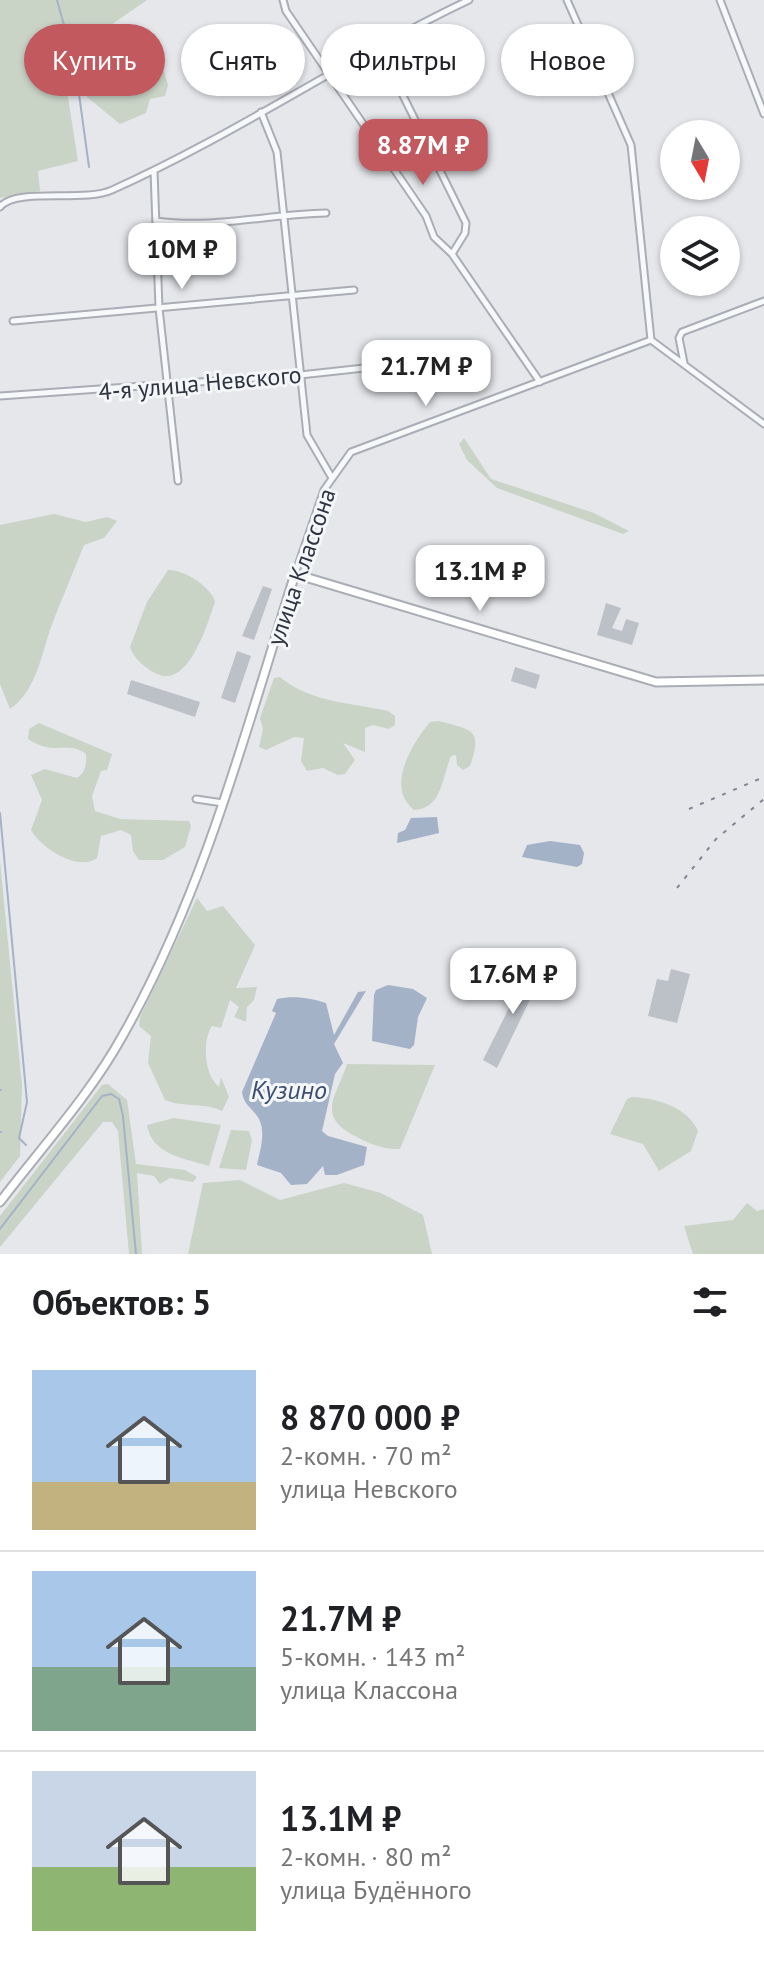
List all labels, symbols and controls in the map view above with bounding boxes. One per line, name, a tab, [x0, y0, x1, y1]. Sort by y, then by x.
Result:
chip: Купить	[24, 24, 165, 96]
chip: Снять	[181, 24, 305, 96]
chip: Фильтры	[321, 24, 485, 96]
chip: Новое	[501, 24, 634, 96]
pin: 8.87M ₽	[349, 119, 497, 187]
north arrow	[660, 120, 740, 200]
map controls	[660, 120, 740, 296]
text: 8.87M ₽	[377, 128, 469, 161]
button: layers	[660, 216, 740, 296]
pin: 10M ₽	[126, 223, 238, 291]
text: 10M ₽	[146, 232, 218, 265]
pin: 21.7M ₽	[352, 340, 500, 408]
text: 21.7M ₽	[380, 349, 472, 382]
street label: 4-я улица Невского	[97, 359, 303, 407]
street label: улица Классона	[260, 484, 342, 650]
pin: 13.1M ₽	[406, 545, 554, 613]
text: 13.1M ₽	[434, 554, 526, 587]
pin: 17.6M ₽	[439, 948, 587, 1016]
text: 17.6M ₽	[468, 957, 558, 990]
water label: Кузино	[251, 1073, 327, 1106]
text: Объектов: 5	[32, 1280, 211, 1324]
icon: filters	[688, 1280, 732, 1324]
text: 8 870 000 ₽	[280, 1395, 460, 1439]
icon: home	[96, 1402, 192, 1498]
text: 2-комн. · 70 m²	[280, 1439, 451, 1472]
text: улица Невского	[280, 1472, 458, 1505]
text: 21.7M ₽	[280, 1596, 401, 1640]
icon: home	[96, 1603, 192, 1699]
text: 5-комн. · 143 m²	[280, 1640, 466, 1673]
text: улица Классона	[280, 1673, 458, 1706]
text: 13.1M ₽	[280, 1796, 401, 1840]
icon: home	[96, 1803, 192, 1899]
text: 2-комн. · 80 m²	[280, 1840, 451, 1873]
text: улица Будённого	[280, 1873, 472, 1906]

